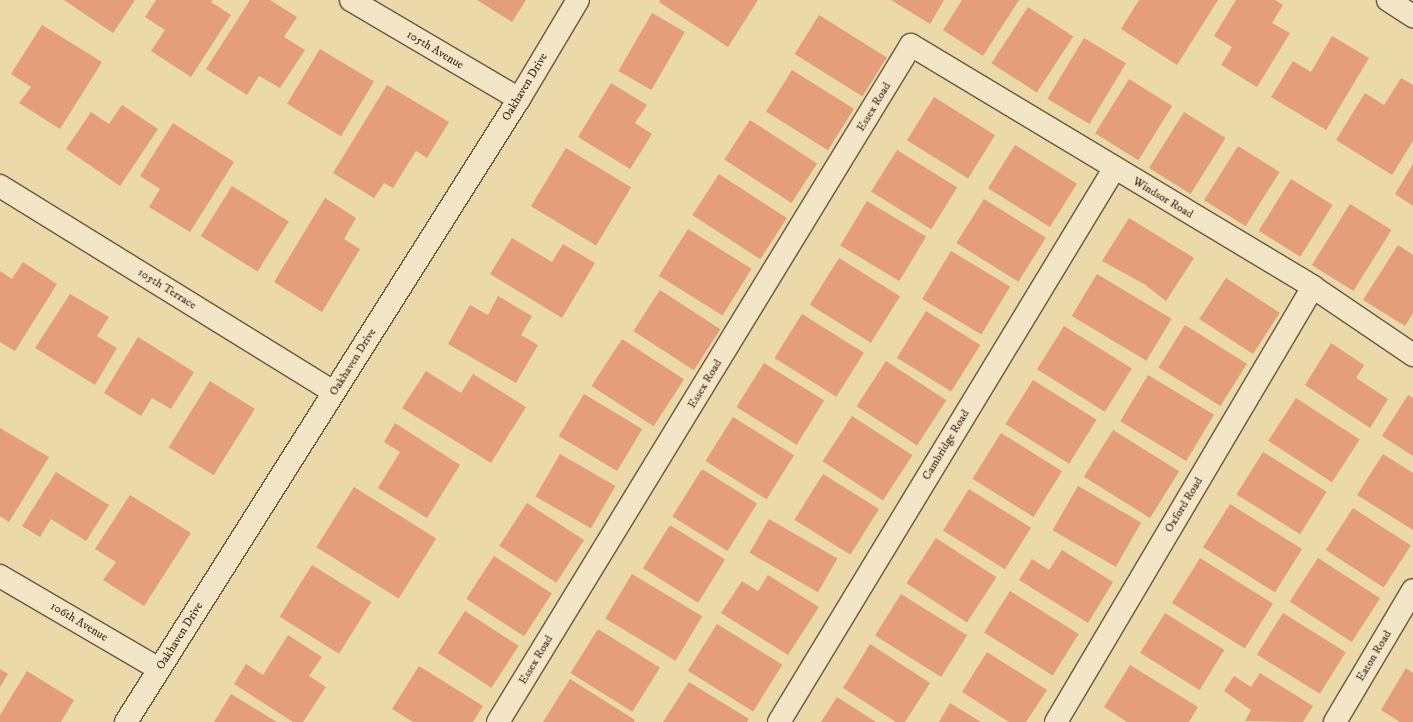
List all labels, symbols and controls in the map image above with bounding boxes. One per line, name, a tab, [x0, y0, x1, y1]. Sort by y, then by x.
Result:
street label: 105th Avenue	[404, 27, 466, 73]
street label: Oakhaven Drive	[499, 50, 551, 124]
street label: Essex Road	[854, 80, 894, 134]
street label: Windsor Road	[1130, 174, 1196, 222]
street label: 105th Terrace	[135, 265, 199, 313]
street label: Oakhaven Drive	[327, 326, 379, 398]
street label: Essex Road	[685, 357, 725, 411]
street label: Cambridge Road	[919, 407, 973, 483]
street label: Oxford Road	[1162, 475, 1206, 535]
street label: 106th Avenue	[48, 599, 110, 645]
street label: Oakhaven Drive	[154, 600, 206, 672]
street label: Eaton Road	[1353, 628, 1395, 684]
street label: Essex Road	[516, 633, 556, 687]

